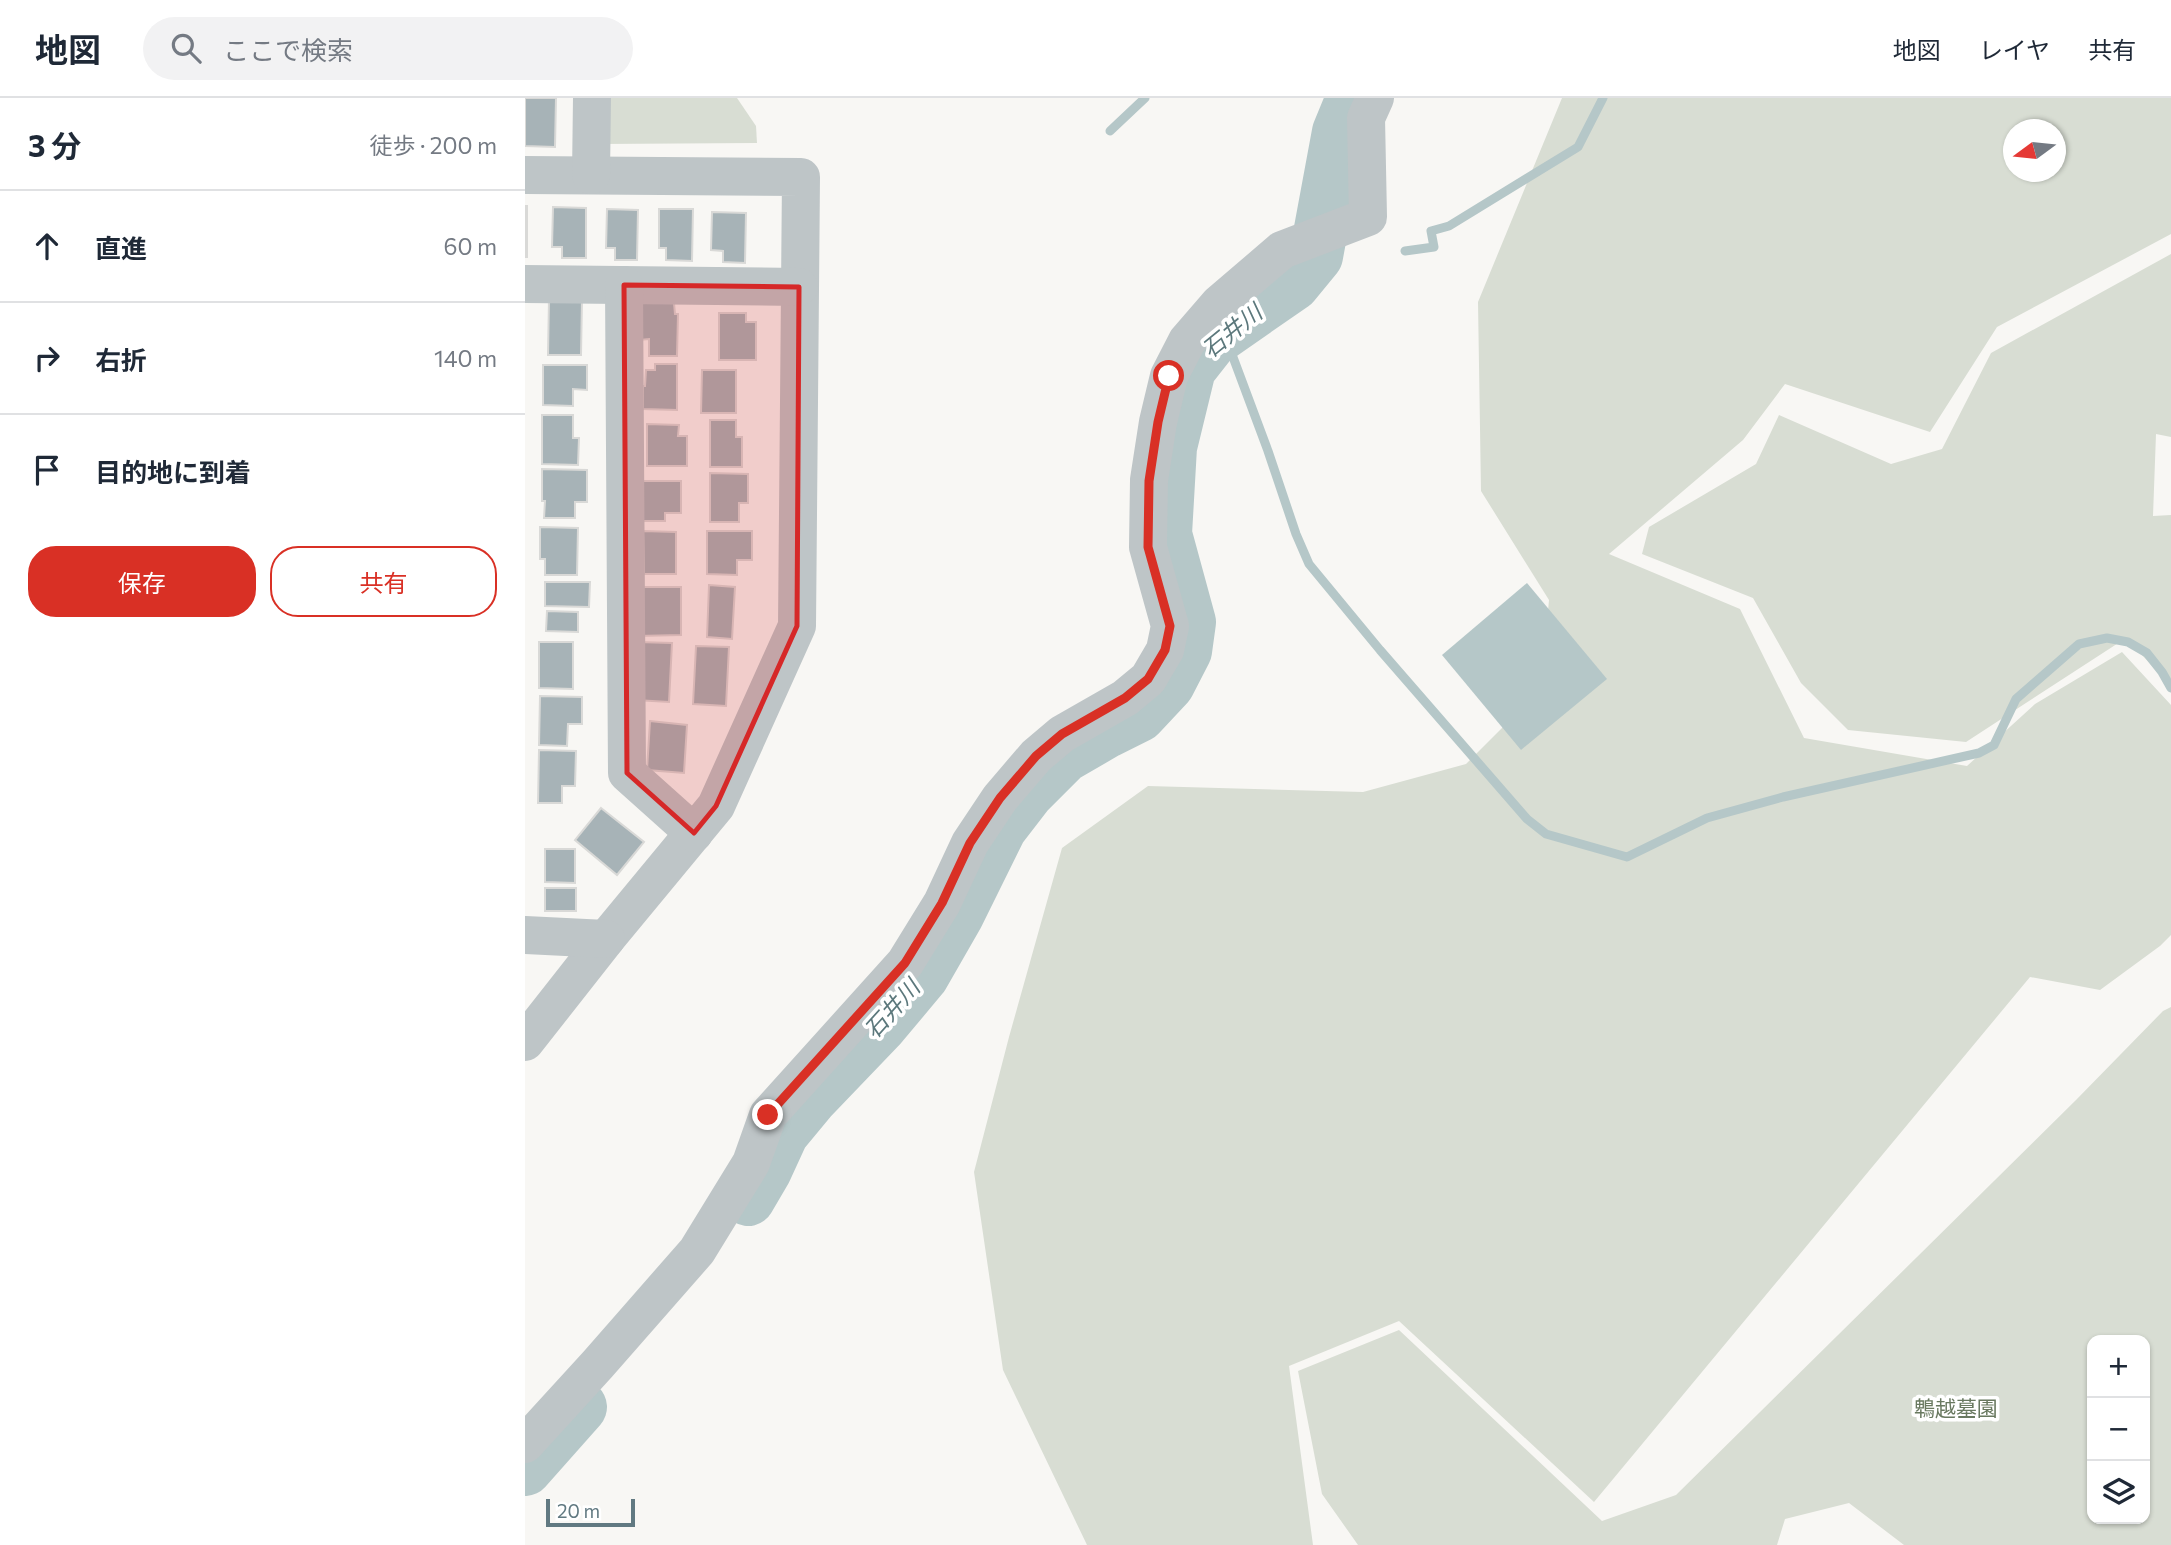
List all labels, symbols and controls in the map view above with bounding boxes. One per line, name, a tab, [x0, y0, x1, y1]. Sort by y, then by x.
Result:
search box	[143, 17, 633, 80]
text: 地図	[35, 28, 101, 69]
icon: search	[167, 29, 205, 67]
text: ここで検索	[223, 34, 353, 65]
text: 地図	[1893, 35, 1941, 64]
text: レイヤ	[1979, 35, 2050, 64]
text: 共有	[2088, 35, 2136, 64]
north arrow	[2003, 119, 2066, 182]
text: 3 分	[28, 126, 81, 163]
text: 徒歩 · 200 m	[370, 131, 497, 159]
icon: ahead	[28, 227, 66, 265]
text: 直進	[95, 232, 147, 263]
text: 60 m	[444, 232, 497, 260]
water label: 石井川	[1196, 296, 1269, 363]
icon: right	[28, 339, 66, 377]
text: 右折	[95, 344, 147, 375]
text: 140 m	[434, 344, 497, 372]
route start	[1153, 360, 1184, 391]
icon: arrive	[28, 451, 66, 489]
text: 目的地に到着	[95, 456, 251, 487]
button: 保存	[28, 546, 256, 617]
button: 共有	[270, 546, 497, 617]
water label: 石井川	[858, 971, 927, 1043]
route end	[752, 1099, 783, 1130]
map controls	[2087, 1335, 2150, 1524]
button: +	[2087, 1335, 2150, 1398]
park label: 鵯越墓園	[1914, 1395, 1998, 1420]
button: −	[2087, 1398, 2150, 1461]
button: layers	[2087, 1461, 2150, 1524]
scale bar	[546, 1496, 635, 1528]
text: 20 m	[557, 1499, 600, 1522]

